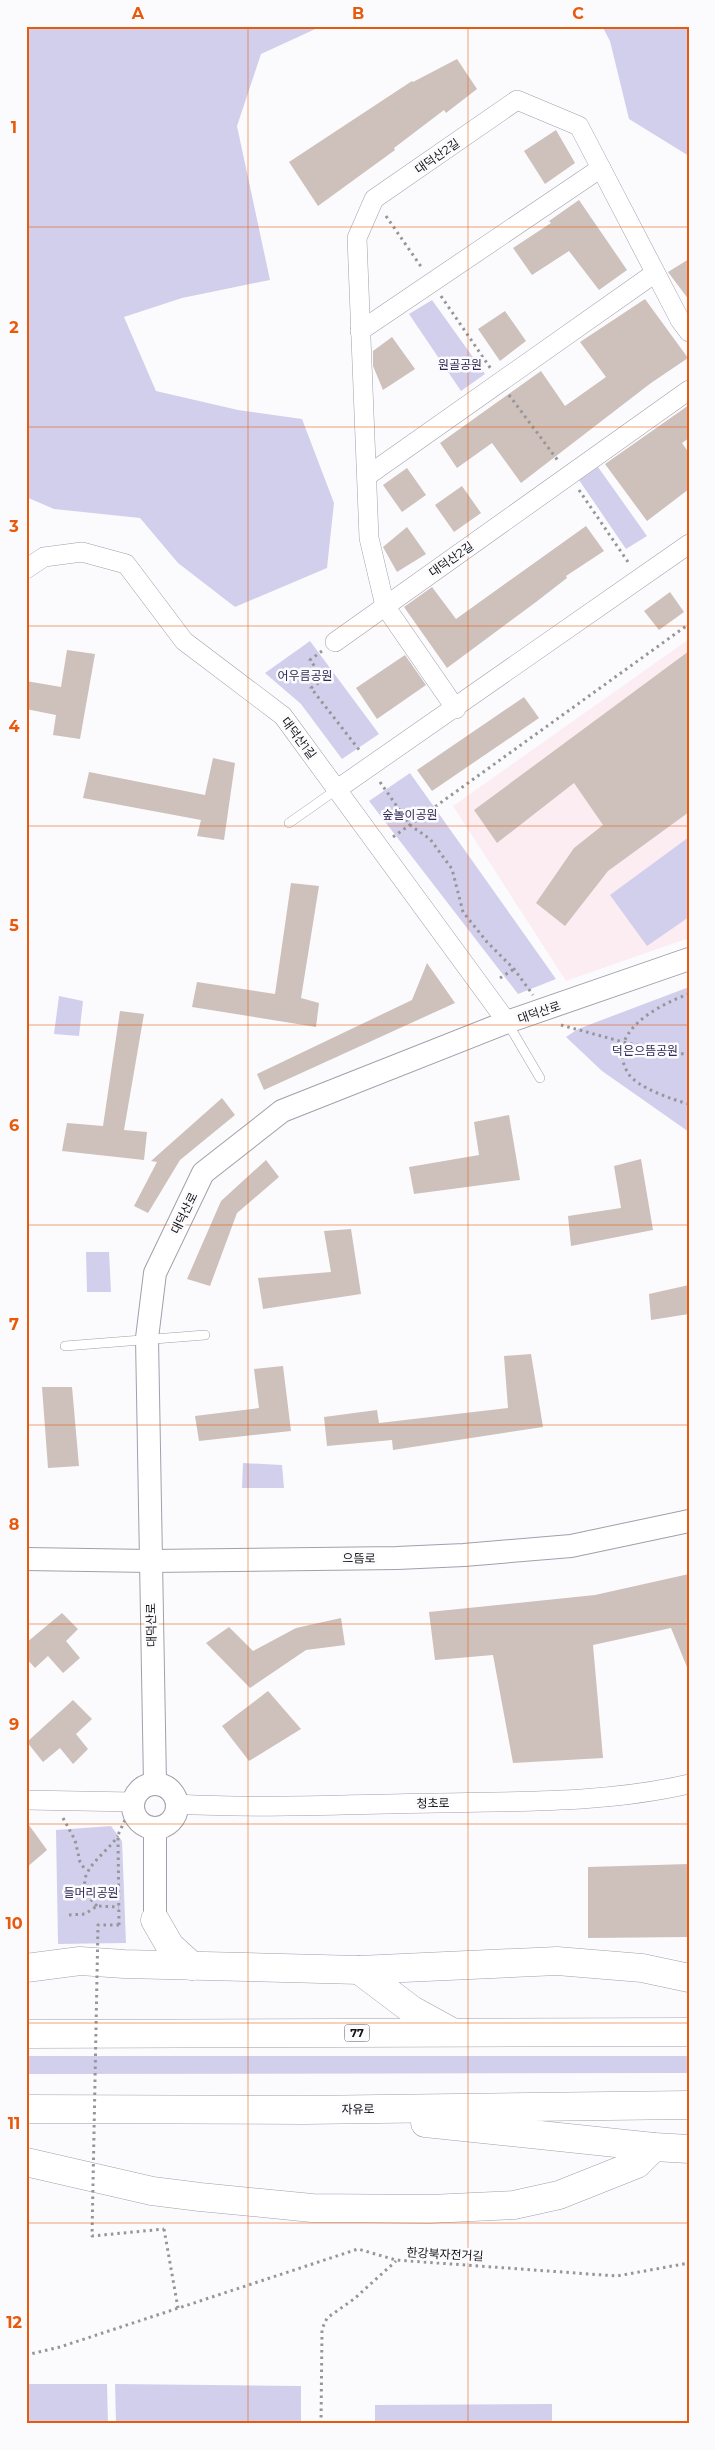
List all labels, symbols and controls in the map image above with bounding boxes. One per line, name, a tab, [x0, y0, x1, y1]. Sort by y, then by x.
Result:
text: A	[131, 4, 145, 23]
text: B	[352, 4, 364, 23]
text: C	[572, 4, 584, 23]
text: 1	[11, 118, 17, 137]
street label: 대덕산2길	[412, 135, 462, 177]
text: 2	[9, 318, 19, 337]
park label: 원골공원	[438, 357, 482, 372]
text: 3	[8, 517, 19, 536]
street label: 대덕산2길	[426, 538, 476, 580]
park label: 어우름공원	[277, 668, 333, 683]
street label: 대덕산1길	[278, 714, 320, 762]
text: 4	[8, 717, 20, 736]
park label: 숲놀이공원	[382, 807, 438, 822]
text: 5	[9, 916, 19, 935]
street label: 대덕산로	[516, 998, 562, 1026]
park label: 덕은으뜸공원	[612, 1043, 678, 1058]
text: 6	[9, 1116, 19, 1135]
street label: 대덕산로	[168, 1190, 200, 1236]
text: 7	[9, 1315, 19, 1334]
text: 8	[9, 1515, 19, 1534]
street label: 으뜸로	[342, 1550, 376, 1566]
street label: 대덕산로	[143, 1603, 159, 1647]
text: 9	[9, 1715, 19, 1734]
street label: 청초로	[416, 1795, 450, 1811]
park label: 들머리공원	[63, 1885, 119, 1900]
text: 10	[5, 1914, 23, 1933]
road number: 77	[344, 2025, 370, 2042]
street label: 자유로	[341, 2101, 375, 2117]
text: 11	[8, 2114, 20, 2133]
street label: 한강북자전거길	[406, 2244, 484, 2264]
text: 12	[6, 2313, 22, 2332]

